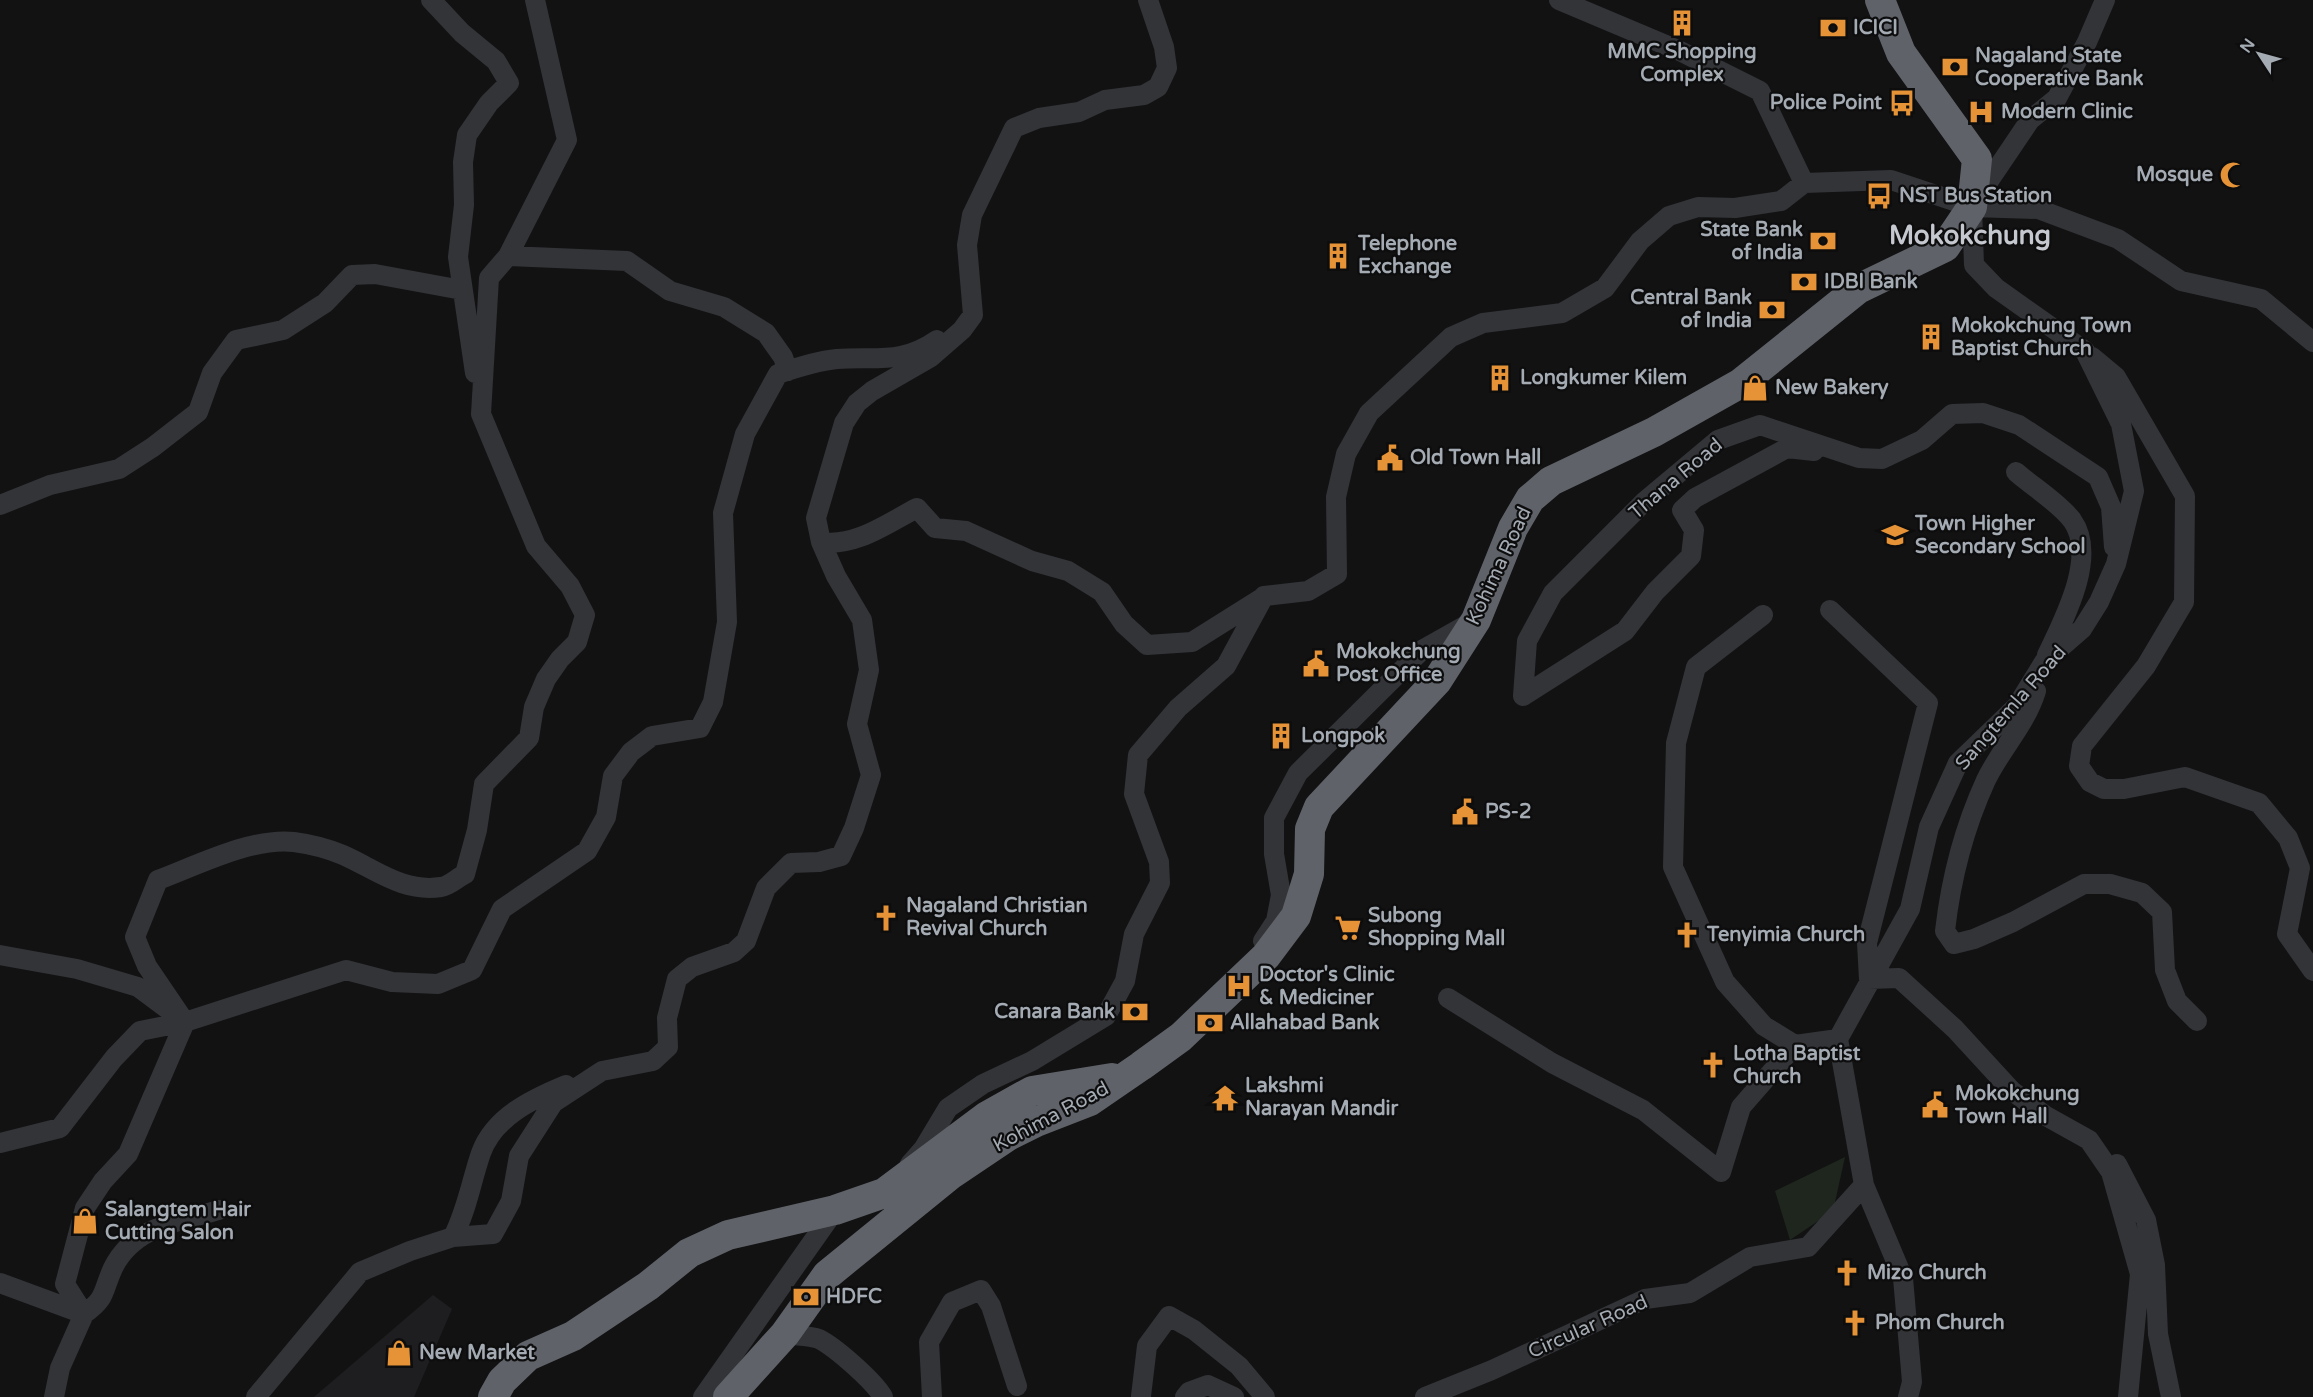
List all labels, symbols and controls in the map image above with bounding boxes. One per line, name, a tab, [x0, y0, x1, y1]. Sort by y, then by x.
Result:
building icon: MMC Shopping Complex	[1667, 8, 1697, 38]
bank icon: ICICI	[1818, 13, 1848, 43]
place label: ICICI	[1853, 16, 1898, 40]
north arrow	[2229, 24, 2289, 84]
text: N	[2236, 35, 2260, 57]
place label: MMC Shopping Complex	[1607, 40, 1757, 87]
place label: Nagaland State Cooperative Bank	[1975, 44, 2143, 91]
bank icon: Nagaland State Cooperative Bank	[1940, 52, 1970, 82]
bus stop icon: Police Point	[1887, 88, 1917, 118]
place label: Police Point	[1770, 91, 1882, 115]
hospital icon: Modern Clinic	[1966, 97, 1996, 127]
place label: Modern Clinic	[2001, 100, 2133, 124]
mosque icon: Mosque	[2218, 160, 2248, 190]
place label: Mosque	[2136, 163, 2213, 187]
bus stop icon: NST Bus Station	[1864, 181, 1894, 211]
place label: NST Bus Station	[1899, 184, 2052, 208]
place label: State Bank of India	[1700, 218, 1803, 265]
district label: Mokokchung	[1889, 220, 2051, 251]
bank icon: State Bank of India	[1808, 226, 1838, 256]
place label: Telephone Exchange	[1357, 232, 1457, 279]
building icon: Telephone Exchange	[1323, 241, 1353, 271]
bank icon: IDBI Bank	[1789, 267, 1819, 297]
place label: IDBI Bank	[1824, 270, 1918, 294]
place label: Central Bank of India	[1630, 286, 1752, 333]
bank icon: Central Bank of India	[1757, 295, 1787, 325]
place label: Mokokchung Town Baptist Church	[1951, 314, 2132, 361]
building icon: Mokokchung Town Baptist Church	[1916, 322, 1946, 352]
building icon: Longkumer Kilem	[1485, 363, 1515, 393]
place label: Longkumer Kilem	[1520, 366, 1687, 390]
shop icon: New Bakery	[1740, 373, 1770, 403]
place label: New Bakery	[1775, 376, 1889, 400]
street label: Thana Road	[1624, 433, 1728, 525]
public building icon: Old Town Hall	[1375, 443, 1405, 473]
place label: Old Town Hall	[1410, 446, 1541, 470]
street label: Kohima Road	[1461, 503, 1537, 629]
place label: Town Higher Secondary School	[1914, 512, 2085, 559]
school or university icon: Town Higher Secondary School	[1880, 520, 1910, 550]
place label: Mokokchung Post Office	[1336, 640, 1461, 687]
street label: Sangtemla Road	[1950, 641, 2072, 775]
public building icon: Mokokchung Post Office	[1301, 649, 1331, 679]
building icon: Longpok	[1266, 721, 1296, 751]
place label: Longpok	[1301, 724, 1385, 748]
public building icon: PS-2	[1450, 797, 1480, 827]
place label: PS-2	[1485, 800, 1531, 824]
place label: Nagaland Christian Revival Church	[906, 894, 1088, 941]
church icon: Nagaland Christian Revival Church	[871, 903, 901, 933]
place label: Subong Shopping Mall	[1368, 904, 1505, 951]
supermarket icon: Subong Shopping Mall	[1333, 913, 1363, 943]
church icon: Tenyimia Church	[1672, 920, 1702, 950]
place label: Tenyimia Church	[1706, 923, 1865, 947]
place label: Doctor's Clinic & Mediciner	[1259, 963, 1395, 1010]
hospital icon: Doctor's Clinic & Mediciner	[1224, 971, 1254, 1001]
bank icon: Canara Bank	[1120, 997, 1150, 1027]
place label: Canara Bank	[994, 1000, 1115, 1024]
bank icon: Allahabad Bank	[1195, 1008, 1225, 1038]
place label: Allahabad Bank	[1230, 1011, 1379, 1035]
place label: Lotha Baptist Church	[1733, 1042, 1861, 1089]
church icon: Lotha Baptist Church	[1698, 1050, 1728, 1080]
place label: Lakshmi Narayan Mandir	[1245, 1074, 1399, 1121]
street label: Kohima Road	[989, 1076, 1113, 1158]
place label: Mokokchung Town Hall	[1954, 1082, 2080, 1129]
temple icon: Lakshmi Narayan Mandir	[1210, 1083, 1240, 1113]
public building icon: Mokokchung Town Hall	[1920, 1090, 1950, 1120]
place label: Salangtem Hair Cutting Salon	[105, 1198, 251, 1245]
shop icon: Salangtem Hair Cutting Salon	[70, 1206, 100, 1236]
church icon: Mizo Church	[1832, 1258, 1862, 1288]
place label: Mizo Church	[1867, 1261, 1987, 1285]
bank icon: HDFC	[791, 1282, 821, 1312]
place label: HDFC	[826, 1285, 882, 1309]
street label: Circular Road	[1524, 1290, 1652, 1364]
church icon: Phom Church	[1840, 1308, 1870, 1338]
place label: Phom Church	[1875, 1311, 2005, 1335]
shop icon: New Market	[384, 1338, 414, 1368]
place label: New Market	[419, 1341, 535, 1365]

